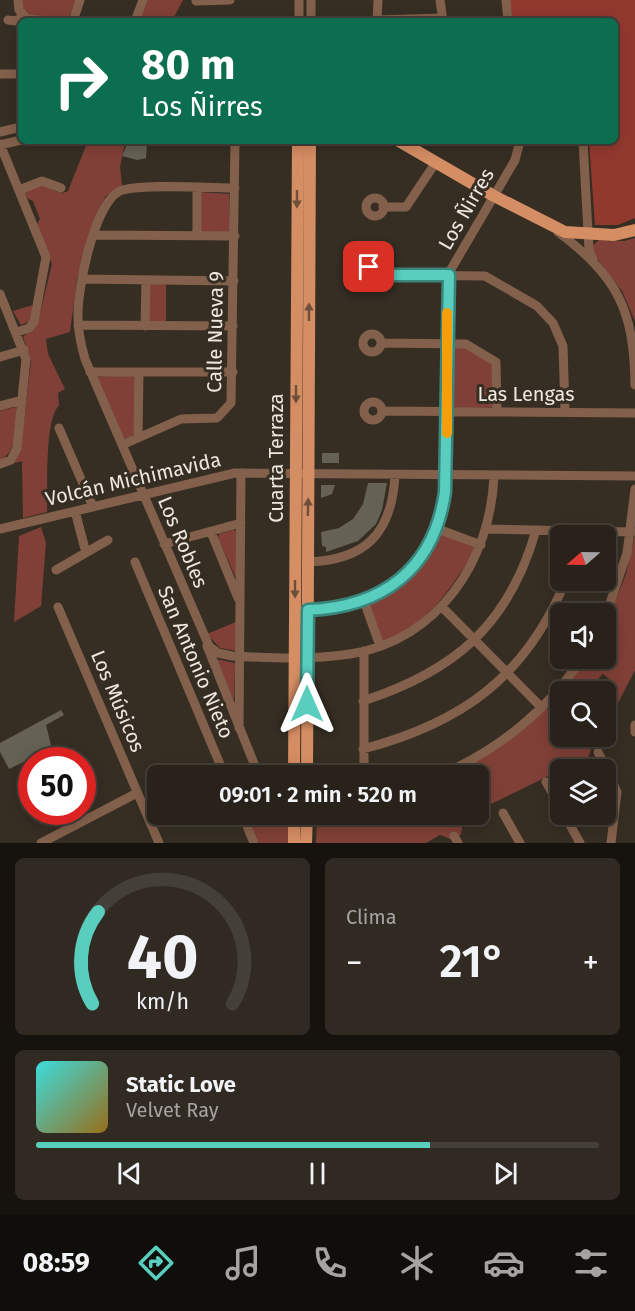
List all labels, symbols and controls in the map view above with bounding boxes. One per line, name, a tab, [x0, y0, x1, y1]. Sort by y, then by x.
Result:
text: 80 m	[141, 40, 235, 90]
icon: right	[42, 42, 120, 120]
text: Los Ñirres	[141, 91, 263, 123]
street label: Los Ñirres	[433, 164, 499, 254]
one-way arrow	[292, 190, 302, 209]
pin	[343, 241, 394, 292]
icon: arrive	[352, 250, 385, 283]
street label: Calle Nueva 9	[202, 271, 228, 393]
one-way arrow	[304, 303, 314, 322]
street label: Las Lengas	[477, 382, 575, 406]
one-way arrow	[291, 385, 301, 404]
street label: Cuarta Terraza	[264, 393, 288, 523]
street label: Volcán Michimavida	[43, 447, 223, 511]
street label: Los Robles	[153, 493, 213, 591]
one-way arrow	[303, 498, 313, 517]
north arrow	[550, 525, 616, 591]
map controls	[550, 525, 616, 825]
one-way arrow	[290, 580, 300, 599]
street label: San Antonio Nieto	[153, 582, 239, 742]
button: sound	[550, 603, 616, 669]
street label: Los Músicos	[86, 647, 150, 755]
position arrow	[275, 672, 339, 736]
button: search	[550, 681, 616, 747]
speed limit sign: 50	[18, 747, 96, 825]
button: layers	[550, 759, 616, 825]
text: 09:01 · 2 min · 520 m	[219, 781, 417, 808]
text: Clima	[346, 905, 397, 929]
text: 40	[127, 920, 198, 995]
text: 21°	[440, 935, 506, 989]
text: −	[346, 943, 363, 983]
text: +	[583, 943, 599, 983]
text: km/h	[136, 989, 189, 1015]
text: Static Love	[126, 1071, 236, 1098]
text: Velvet Ray	[126, 1098, 219, 1122]
icon: previous	[113, 1157, 146, 1190]
icon: pause	[301, 1157, 334, 1190]
icon: next	[489, 1157, 522, 1190]
icon: directions	[135, 1242, 177, 1284]
icon: music	[222, 1242, 264, 1284]
icon: phone	[309, 1242, 351, 1284]
icon: climate	[396, 1242, 438, 1284]
icon: car	[483, 1242, 525, 1284]
icon: filters	[570, 1242, 612, 1284]
text: 08:59	[23, 1247, 90, 1279]

